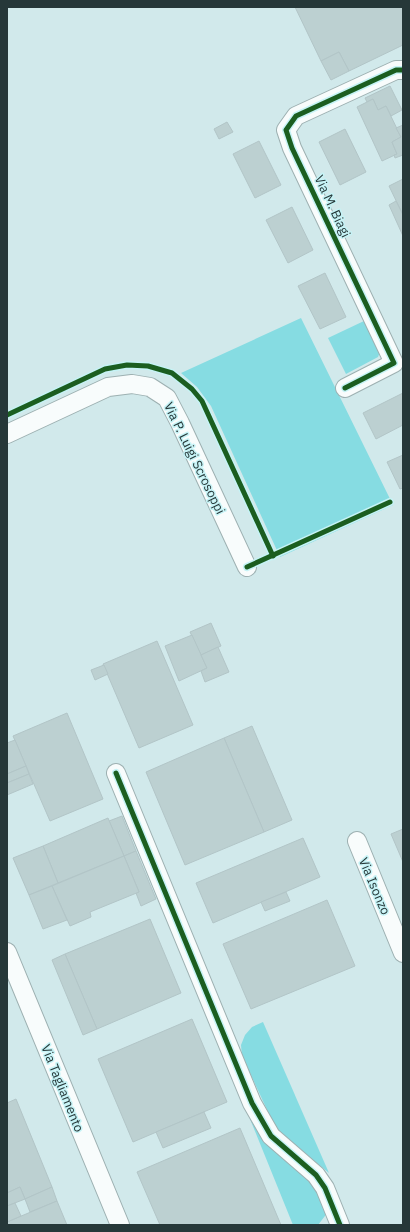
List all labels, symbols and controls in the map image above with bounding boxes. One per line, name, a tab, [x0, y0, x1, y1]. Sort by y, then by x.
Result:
street label: Via M. Biagi	[311, 172, 354, 240]
street label: Via P. Luigi Scrosoppi	[160, 399, 229, 517]
street label: Via Isonzo	[355, 855, 394, 917]
street label: Via Tagliamento	[37, 1042, 88, 1134]

